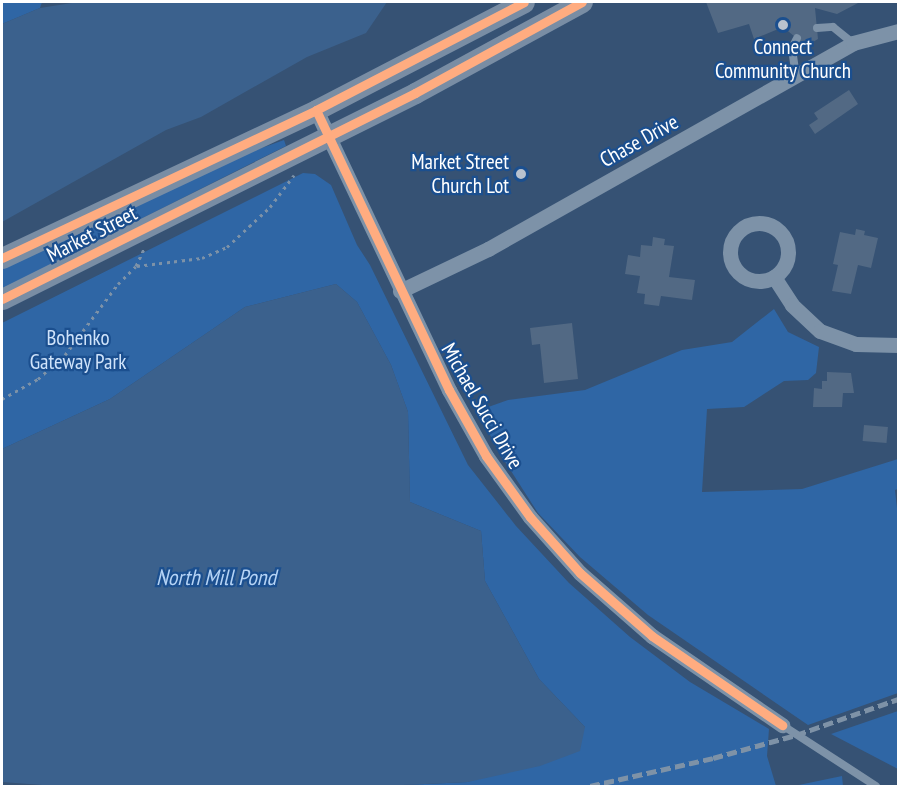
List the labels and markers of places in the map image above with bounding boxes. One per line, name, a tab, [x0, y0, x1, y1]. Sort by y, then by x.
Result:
marker: Connect Community Church	[776, 18, 790, 32]
place label: Connect Community Church	[715, 34, 851, 84]
place label: Market Street Church Lot	[411, 149, 509, 199]
marker: Market Street Church Lot	[514, 167, 528, 181]

